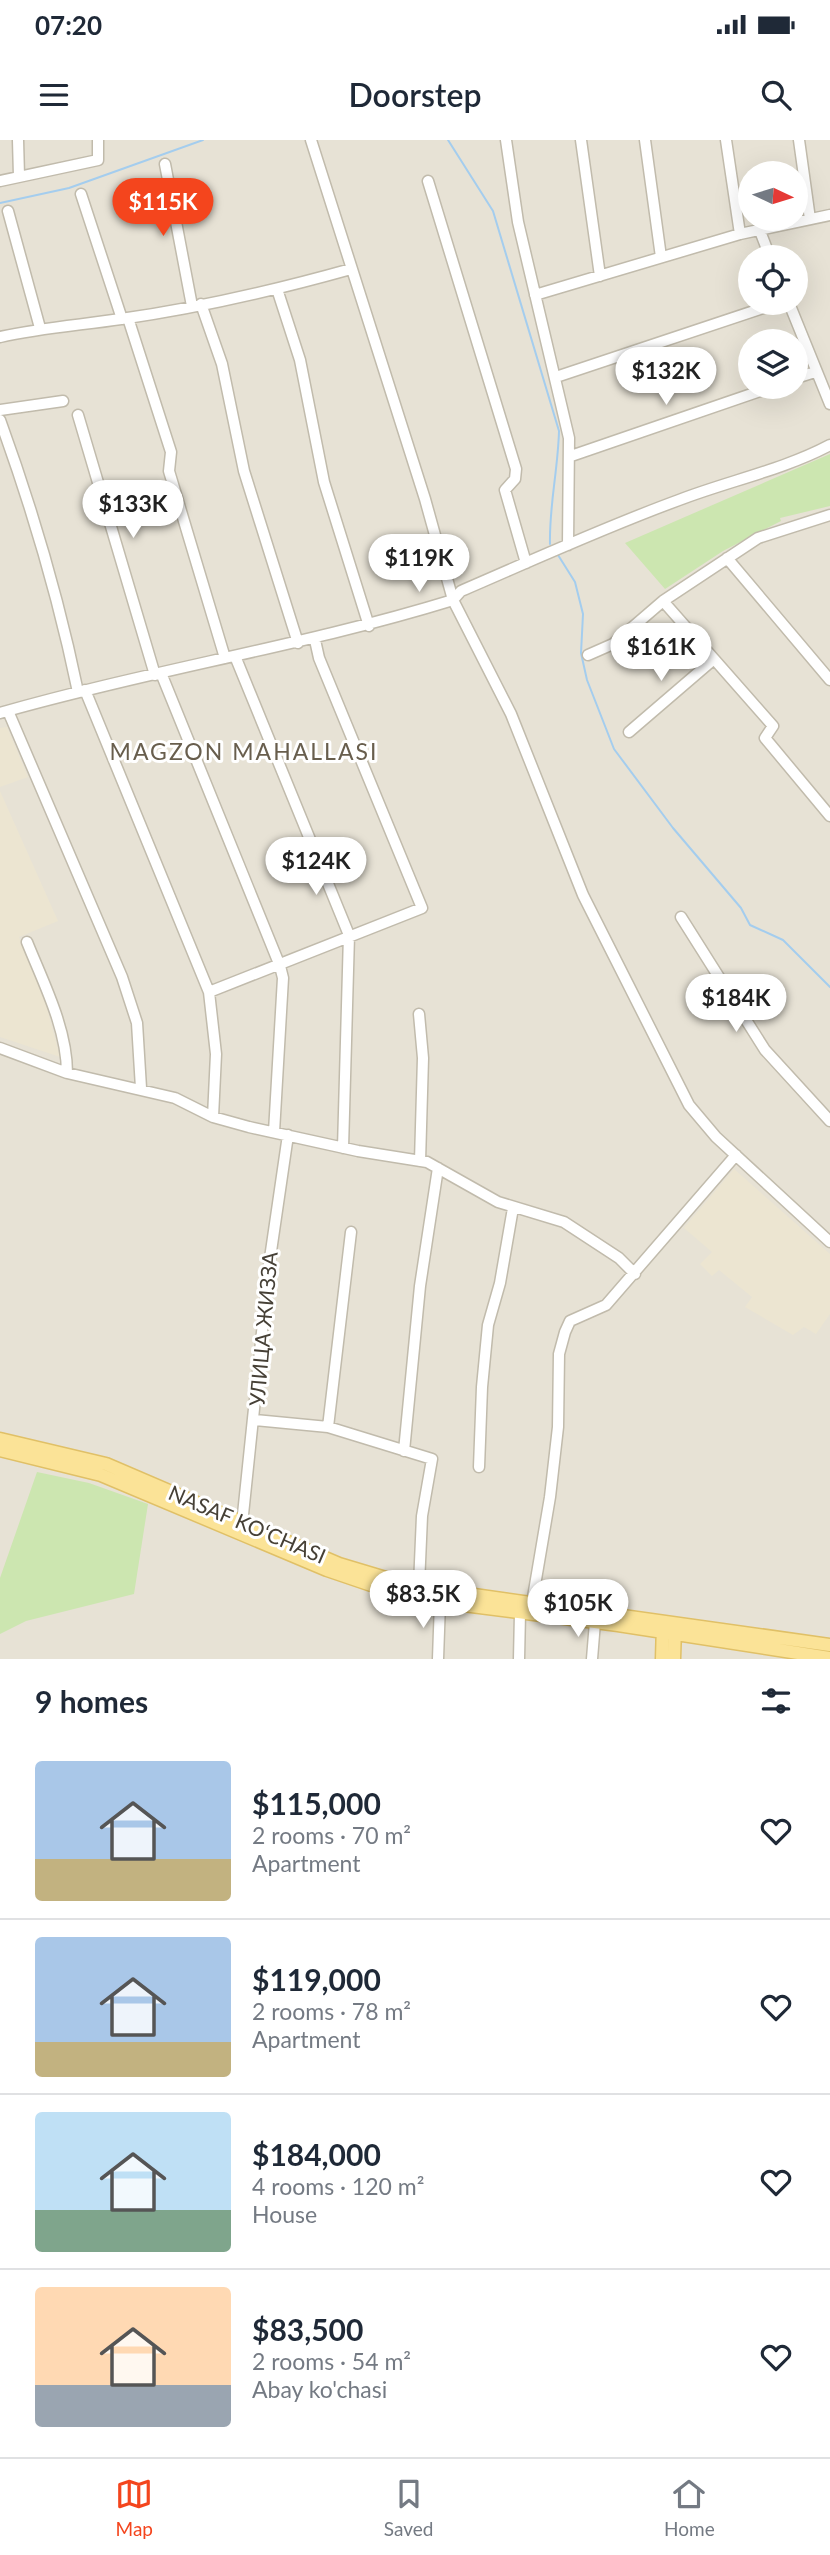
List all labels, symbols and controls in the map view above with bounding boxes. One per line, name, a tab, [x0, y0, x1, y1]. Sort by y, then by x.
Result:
text: 07:20	[35, 9, 102, 41]
text: Doorstep	[348, 75, 482, 114]
icon: menu	[35, 76, 73, 114]
icon: search	[757, 76, 795, 114]
north arrow	[738, 161, 808, 231]
map controls	[738, 161, 808, 399]
pin: $115K	[114, 178, 212, 238]
text: $115K	[128, 187, 198, 215]
button: locate	[738, 245, 808, 315]
button: layers	[738, 329, 808, 399]
pin: $132K	[617, 348, 715, 407]
text: $132K	[631, 356, 701, 384]
pin: $133K	[84, 480, 182, 540]
text: $133K	[98, 489, 168, 517]
pin: $119K	[370, 534, 468, 594]
text: $119K	[384, 543, 454, 571]
pin: $161K	[612, 624, 710, 683]
text: $161K	[626, 632, 696, 660]
district label: MAGZON MAHALLASI	[110, 737, 378, 765]
pin: $124K	[267, 838, 365, 897]
text: $124K	[281, 846, 351, 874]
pin: $184K	[687, 974, 785, 1034]
text: $184K	[701, 983, 771, 1011]
street label: УЛИЦА ЖИЗЗА	[243, 1250, 282, 1407]
street label: NASAF KO‘CHASI	[165, 1479, 330, 1568]
pin: $83.5K	[366, 1570, 480, 1630]
text: $83.5K	[386, 1579, 460, 1607]
pin: $105K	[529, 1580, 627, 1639]
text: $105K	[543, 1588, 613, 1616]
icon: filters	[757, 1682, 795, 1720]
text: 9 homes	[35, 1683, 148, 1719]
text: $115,000	[252, 1785, 381, 1821]
icon: home	[91, 1789, 175, 1873]
icon: heart	[757, 1812, 795, 1850]
text: 2 rooms · 70 m²	[252, 1821, 411, 1849]
text: Apartment	[252, 1849, 360, 1877]
text: $119,000	[252, 1961, 381, 1997]
icon: home	[91, 1965, 175, 2049]
icon: heart	[757, 1988, 795, 2026]
text: 2 rooms · 78 m²	[252, 1997, 411, 2025]
text: Apartment	[252, 2025, 360, 2053]
text: $184,000	[252, 2136, 381, 2172]
icon: home	[91, 2140, 175, 2224]
icon: heart	[757, 2163, 795, 2201]
text: 4 rooms · 120 m²	[252, 2172, 424, 2200]
text: House	[252, 2200, 317, 2228]
text: $83,500	[252, 2311, 363, 2347]
icon: home	[91, 2315, 175, 2399]
icon: heart	[757, 2338, 795, 2376]
text: 2 rooms · 54 m²	[252, 2347, 411, 2375]
text: Abay ko'chasi	[252, 2375, 387, 2403]
tab: Map	[115, 2475, 153, 2540]
tab: Saved	[384, 2475, 433, 2540]
tab: Home	[664, 2475, 715, 2540]

